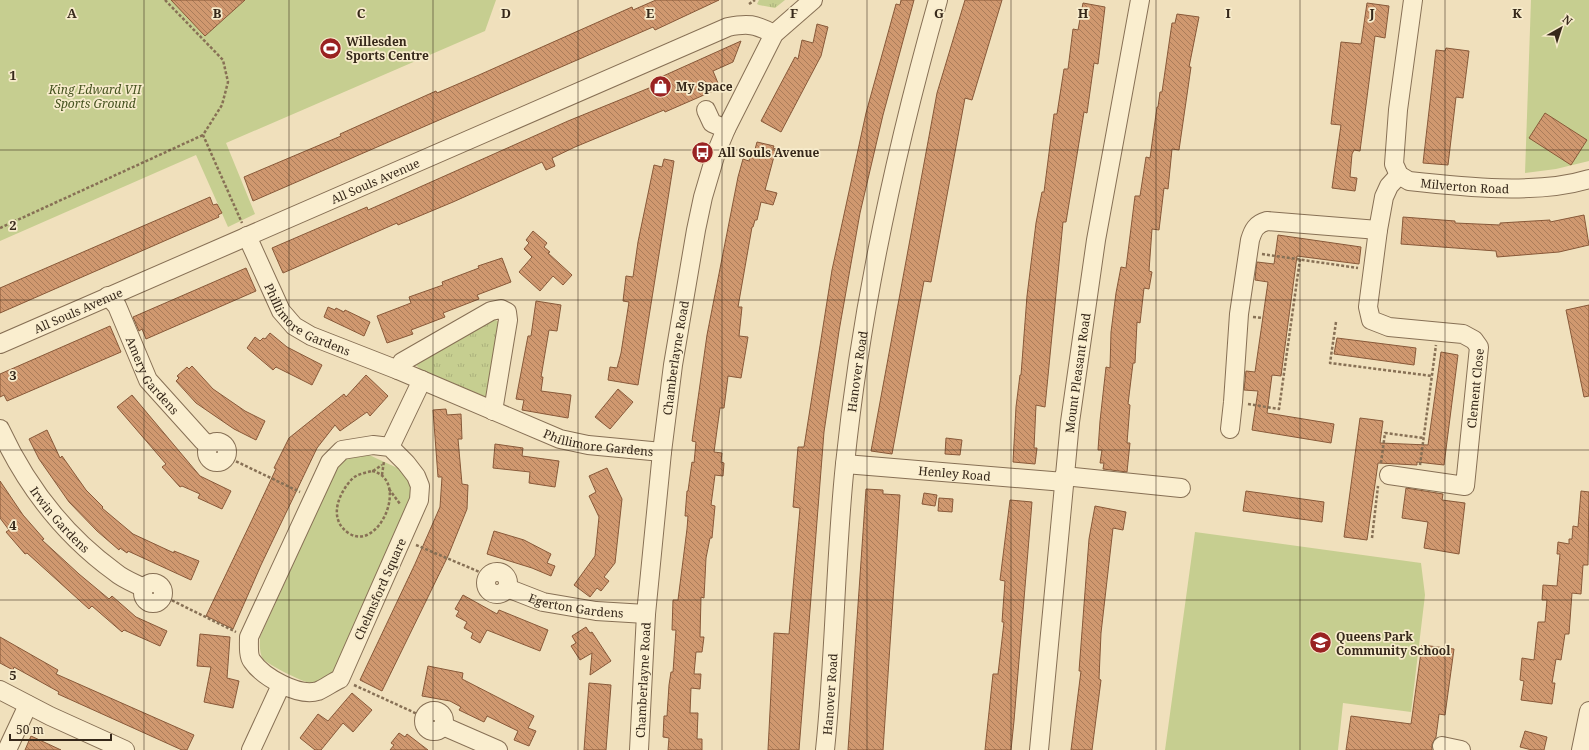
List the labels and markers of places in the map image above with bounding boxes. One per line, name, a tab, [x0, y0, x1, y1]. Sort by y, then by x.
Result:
place label: Willesden Sports Centre	[346, 33, 429, 64]
sports icon: Willesden Sports Centre	[318, 35, 344, 61]
shop icon: My Space	[648, 73, 674, 99]
place label: My Space	[676, 78, 733, 95]
bus stop icon: All Souls Avenue	[689, 139, 715, 165]
place label: All Souls Avenue	[718, 144, 820, 161]
place label: Queens Park Community School	[1336, 628, 1451, 659]
school or university icon: Queens Park Community School	[1307, 630, 1333, 656]

